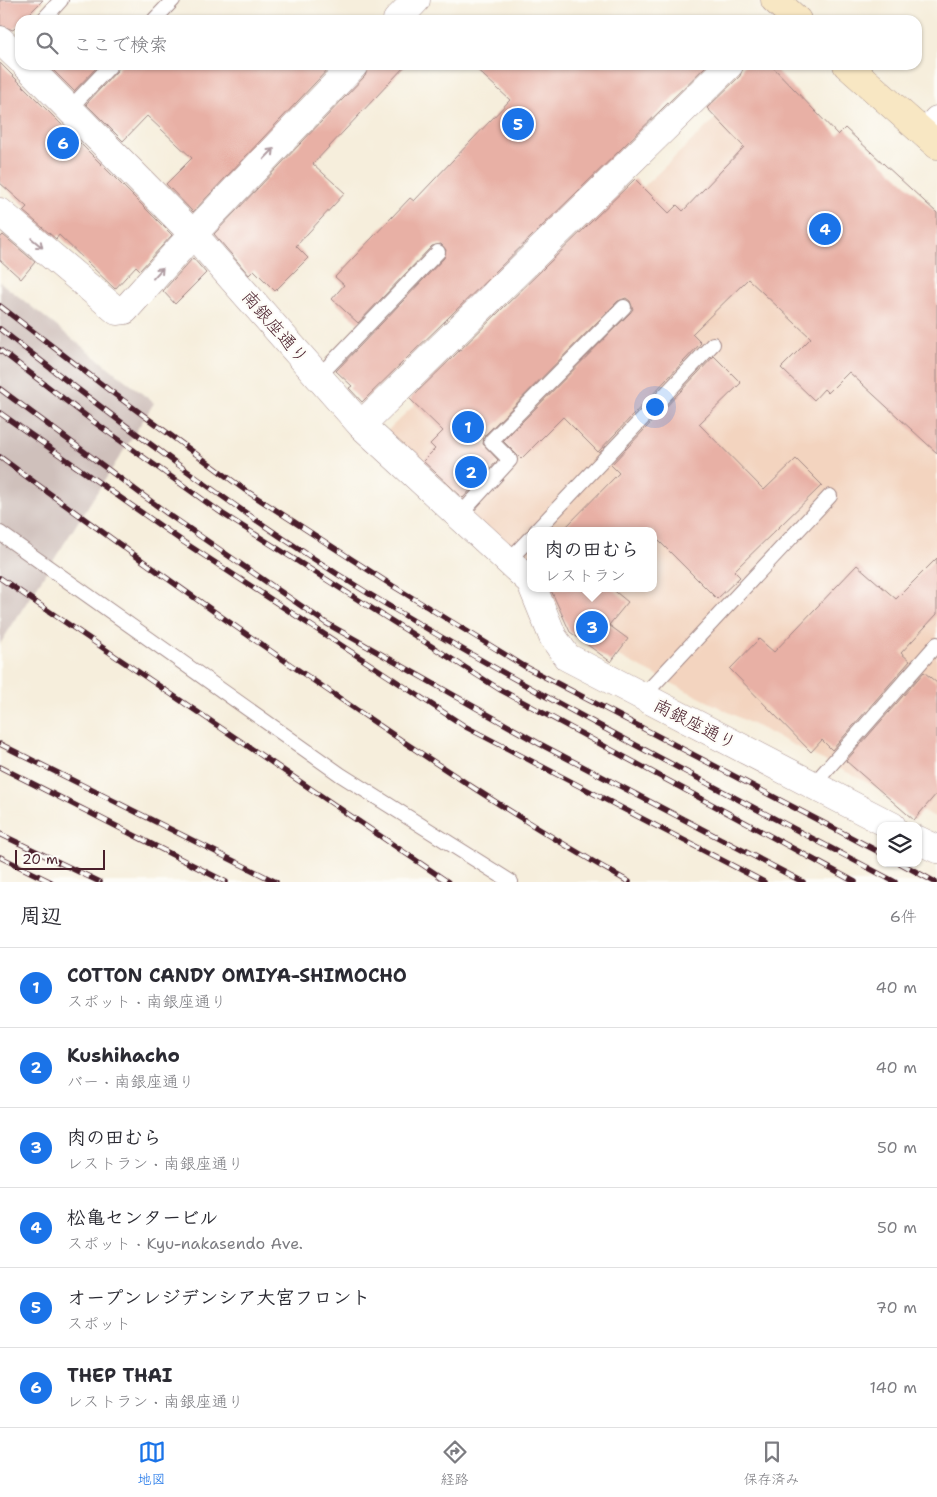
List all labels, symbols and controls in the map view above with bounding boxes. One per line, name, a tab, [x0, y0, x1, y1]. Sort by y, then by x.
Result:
search box	[15, 15, 922, 70]
icon: search	[33, 29, 61, 57]
text: ここで検索	[73, 32, 168, 57]
pin: 5	[502, 105, 534, 143]
pin: 6	[47, 124, 79, 162]
one-way arrow	[263, 148, 275, 160]
pin: 4	[809, 210, 841, 248]
one-way arrow	[30, 237, 43, 248]
one-way arrow	[152, 266, 164, 279]
street label: 南銀座通り	[236, 285, 314, 369]
your location	[642, 394, 668, 420]
pin: 1	[452, 408, 484, 446]
pin: 2	[455, 453, 487, 491]
popup	[527, 527, 657, 592]
text: 肉の田むら	[544, 537, 640, 562]
text: レストラン	[544, 565, 626, 586]
pin: 3	[576, 608, 608, 646]
street label: 南銀座通り	[649, 693, 741, 755]
map controls	[877, 822, 922, 867]
button: layers	[877, 822, 922, 867]
scale bar	[15, 847, 105, 870]
text: 20 m	[22, 850, 58, 868]
text: 周辺	[20, 902, 62, 930]
text: 6件	[890, 906, 917, 927]
text: COTTON CANDY OMIYA-SHIMOCHO	[67, 963, 407, 988]
text: 1	[32, 977, 40, 998]
text: 40 m	[875, 977, 917, 998]
text: スポット · 南銀座通り	[67, 991, 226, 1012]
text: Kushihacho	[67, 1043, 180, 1068]
text: 2	[30, 1057, 42, 1078]
text: 40 m	[875, 1057, 917, 1078]
text: バー · 南銀座通り	[67, 1071, 194, 1092]
text: 肉の田むら	[67, 1125, 162, 1150]
text: 3	[30, 1137, 42, 1158]
text: 50 m	[877, 1137, 917, 1158]
text: レストラン · 南銀座通り	[67, 1153, 244, 1174]
text: 松亀センタービル	[67, 1205, 218, 1230]
text: 4	[30, 1217, 42, 1238]
text: 50 m	[877, 1217, 917, 1238]
text: スポット · Kyu-nakasendo Ave.	[67, 1233, 303, 1254]
text: オープンレジデンシア大宮フロント	[67, 1285, 371, 1310]
text: 5	[31, 1297, 41, 1318]
text: 70 m	[876, 1297, 917, 1318]
text: スポット	[67, 1313, 131, 1334]
text: THEP THAI	[67, 1363, 173, 1388]
text: 6	[30, 1377, 42, 1398]
text: 140 m	[870, 1377, 917, 1398]
text: レストラン · 南銀座通り	[67, 1391, 244, 1412]
tab: 地図	[138, 1438, 166, 1488]
tab: 経路	[441, 1438, 469, 1488]
tab: 保存済み	[744, 1438, 800, 1488]

